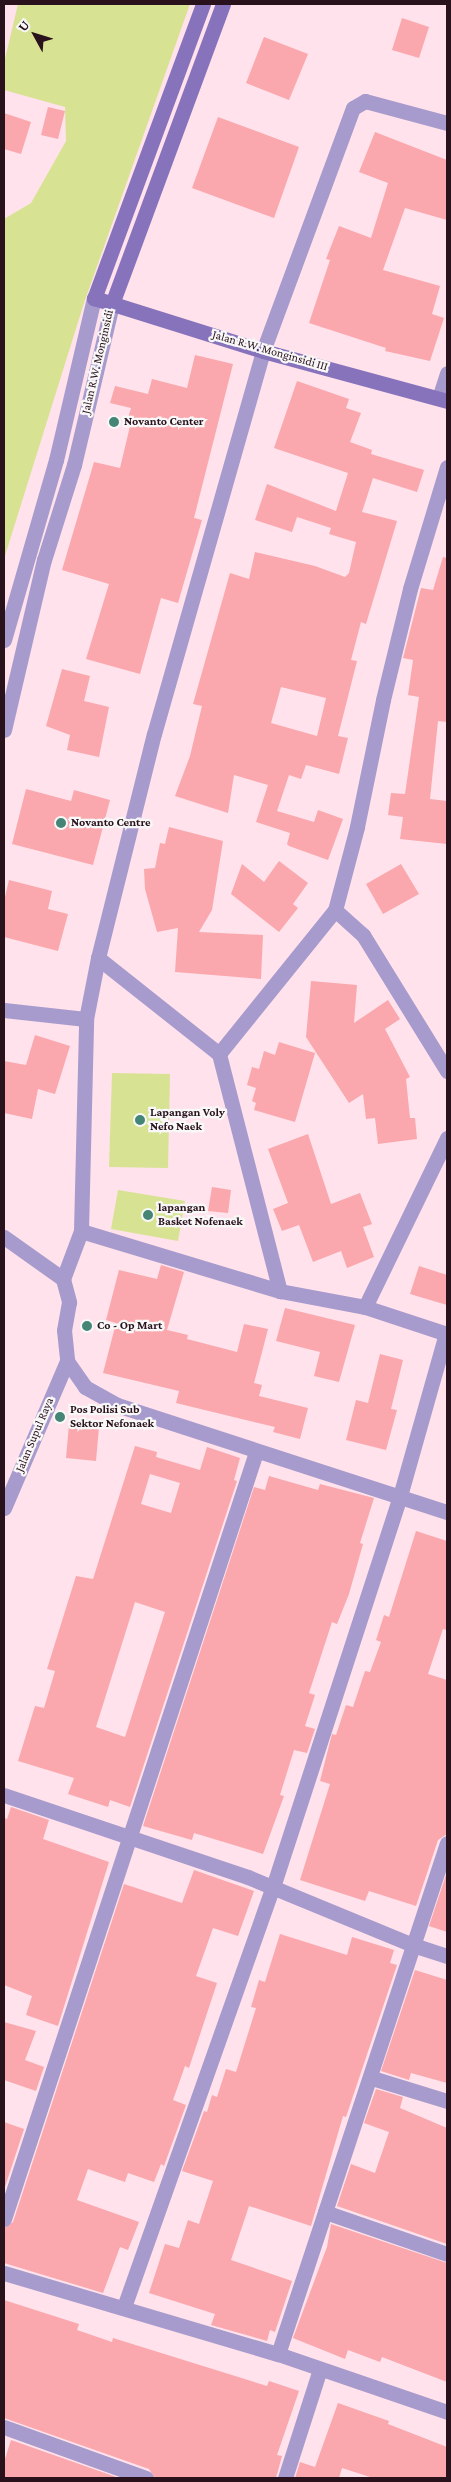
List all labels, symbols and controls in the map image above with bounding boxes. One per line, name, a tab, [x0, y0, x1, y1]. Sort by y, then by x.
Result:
north arrow	[10, 10, 60, 60]
text: U	[14, 17, 33, 34]
street label: Jalan R.W. Monginsidi	[79, 309, 117, 415]
street label: Jalan R.W. Monginsidi III	[211, 328, 329, 374]
place label: Novanto Center	[124, 415, 204, 429]
marker: Novanto Center	[108, 416, 120, 428]
place label: Novanto Centre	[71, 816, 150, 830]
marker: Novanto Centre	[55, 817, 67, 829]
place label: Lapangan Voly Nefo Naek	[150, 1106, 225, 1134]
marker: Lapangan Voly Nefo Naek	[134, 1114, 146, 1126]
place label: lapangan Basket Nofenaek	[158, 1201, 243, 1229]
marker: lapangan Basket Nofenaek	[142, 1209, 154, 1221]
place label: Co - Op Mart	[97, 1319, 162, 1333]
marker: Co - Op Mart	[81, 1320, 93, 1332]
street label: Jalan Supul Raya	[13, 1396, 57, 1474]
place label: Pos Polisi Sub Sektor Nefonaek	[70, 1403, 154, 1431]
marker: Pos Polisi Sub Sektor Nefonaek	[54, 1411, 66, 1423]

